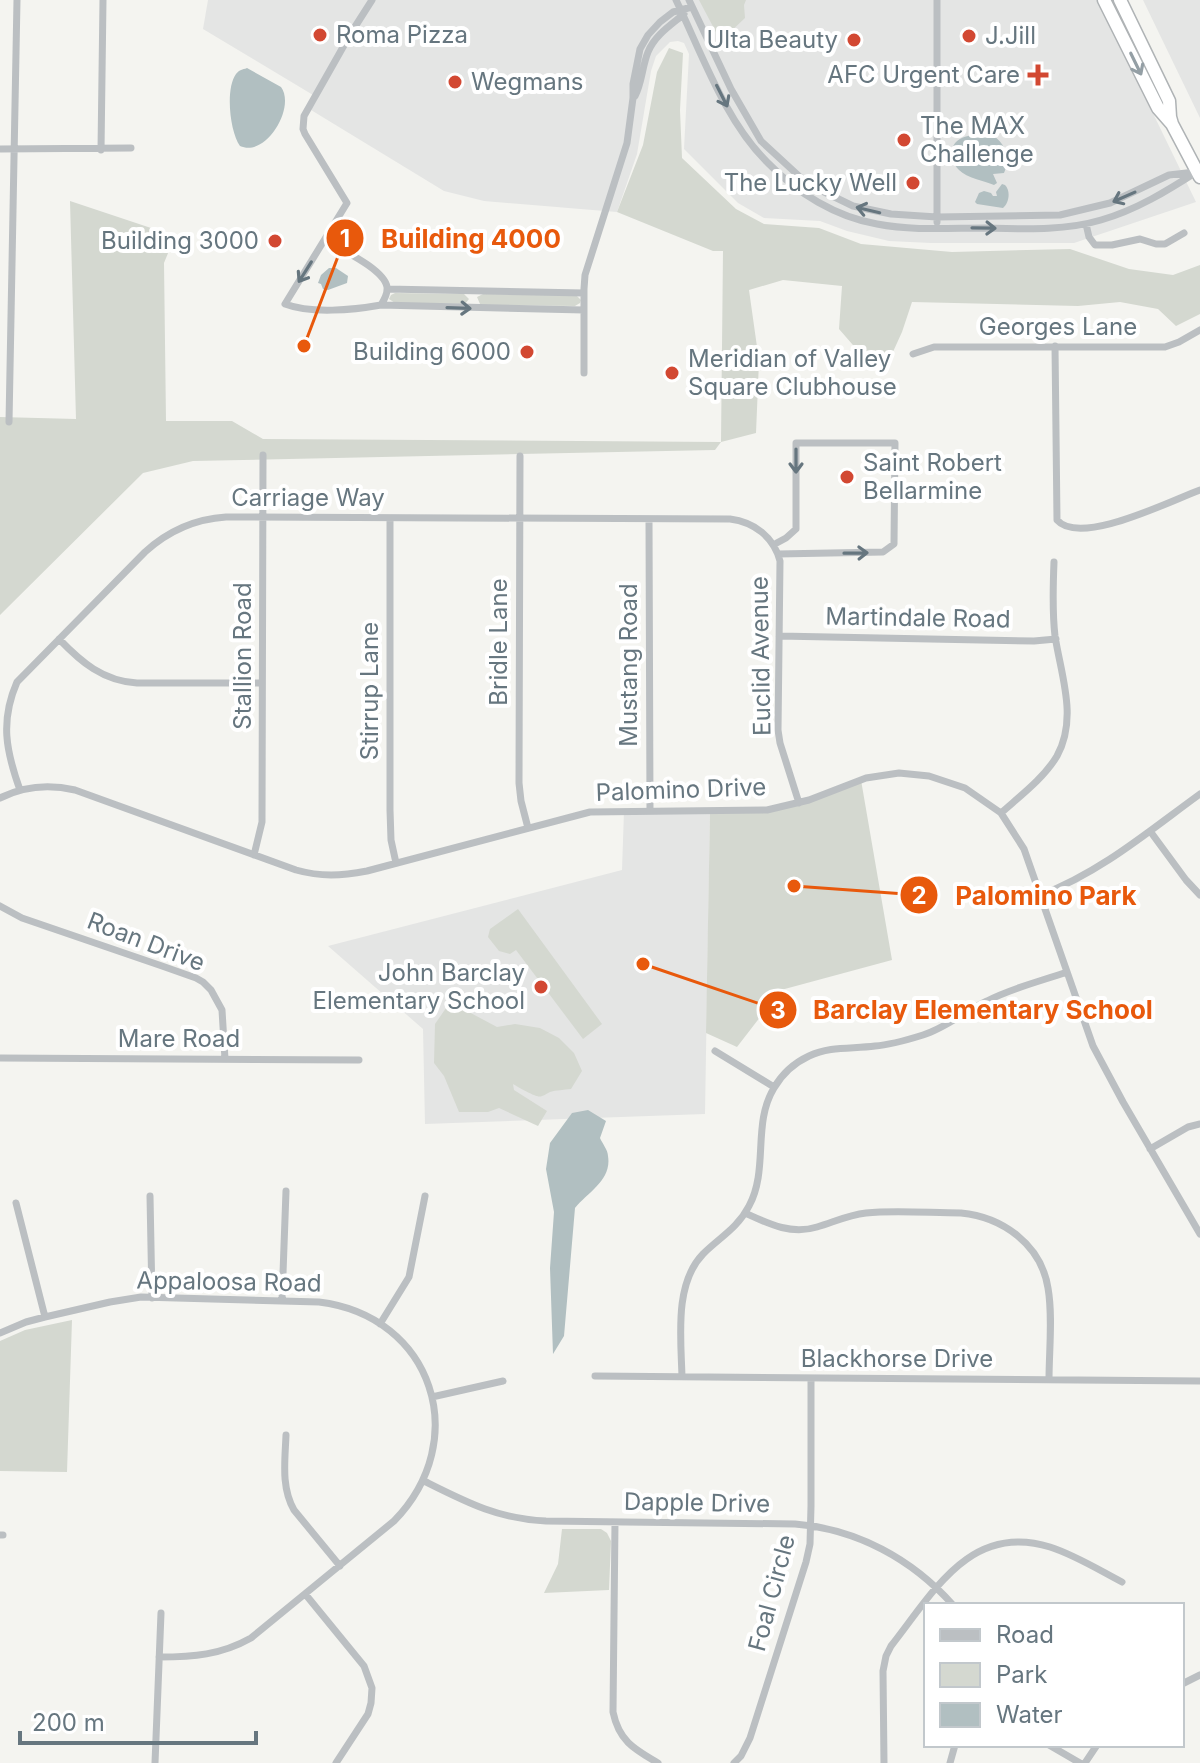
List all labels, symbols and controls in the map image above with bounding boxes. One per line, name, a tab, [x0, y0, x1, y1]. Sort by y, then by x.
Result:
place label: Roma Pizza	[336, 20, 468, 49]
place label: J.Jill	[985, 21, 1036, 50]
place label: Ulta Beauty	[706, 25, 838, 54]
marker: Roma Pizza	[311, 26, 329, 44]
marker: J.Jill	[960, 27, 978, 45]
marker: Ulta Beauty	[845, 31, 863, 49]
one-way arrow	[1129, 52, 1144, 76]
place label: AFC Urgent Care	[827, 60, 1020, 89]
marker: AFC Urgent Care	[1027, 64, 1049, 86]
place label: Wegmans	[471, 67, 584, 96]
marker: Wegmans	[446, 73, 464, 91]
one-way arrow	[714, 83, 730, 107]
place label: The MAX Challenge	[920, 111, 1034, 168]
marker: The MAX Challenge	[895, 131, 913, 149]
place label: The Lucky Well	[724, 168, 897, 197]
marker: The Lucky Well	[904, 174, 922, 192]
one-way arrow	[1113, 190, 1137, 205]
one-way arrow	[856, 202, 881, 217]
callout: Building 4000	[325, 213, 577, 263]
one-way arrow	[970, 221, 997, 236]
text: Building 4000	[381, 223, 561, 254]
text: 1	[340, 224, 350, 253]
place label: Building 3000	[101, 226, 259, 255]
marker: Building 3000	[266, 232, 284, 250]
one-way arrow	[297, 260, 313, 283]
one-way arrow	[445, 300, 472, 315]
street label: Georges Lane	[979, 312, 1137, 341]
place label: Building 6000	[353, 337, 511, 366]
marker: Building 6000	[518, 343, 536, 361]
place label: Meridian of Valley Square Clubhouse	[688, 344, 897, 401]
marker: Meridian of Valley Square Clubhouse	[663, 364, 681, 382]
one-way arrow	[788, 447, 804, 474]
place label: Saint Robert Bellarmine	[863, 448, 1002, 505]
marker: Saint Robert Bellarmine	[838, 468, 856, 486]
street label: Carriage Way	[231, 483, 385, 512]
one-way arrow	[842, 545, 869, 561]
street label: Euclid Avenue	[745, 576, 776, 736]
street label: Bridle Lane	[484, 578, 513, 706]
street label: Stallion Road	[228, 582, 257, 730]
street label: Mustang Road	[614, 583, 643, 747]
street label: Martindale Road	[825, 601, 1011, 634]
street label: Stirrup Lane	[355, 622, 384, 760]
street label: Palomino Drive	[595, 772, 767, 807]
callout: Palomino Park	[899, 870, 1153, 920]
text: Palomino Park	[955, 880, 1137, 911]
text: 2	[911, 881, 927, 910]
street label: Roan Drive	[83, 906, 209, 977]
place label: John Barclay Elementary School	[313, 958, 525, 1015]
marker: John Barclay Elementary School	[532, 978, 550, 996]
callout: Barclay Elementary School	[758, 985, 1169, 1035]
text: Barclay Elementary School	[813, 994, 1153, 1025]
text: 3	[770, 996, 786, 1025]
street label: Mare Road	[118, 1024, 240, 1053]
street label: Appaloosa Road	[136, 1265, 322, 1298]
street label: Blackhorse Drive	[801, 1344, 993, 1373]
street label: Dapple Drive	[624, 1487, 770, 1518]
street label: Foal Circle	[742, 1531, 801, 1654]
legend	[924, 1603, 1184, 1747]
text: Road	[996, 1620, 1054, 1649]
text: Park	[996, 1660, 1047, 1689]
scale bar	[20, 1695, 256, 1745]
text: Water	[996, 1700, 1063, 1729]
text: 200 m	[32, 1708, 105, 1737]

